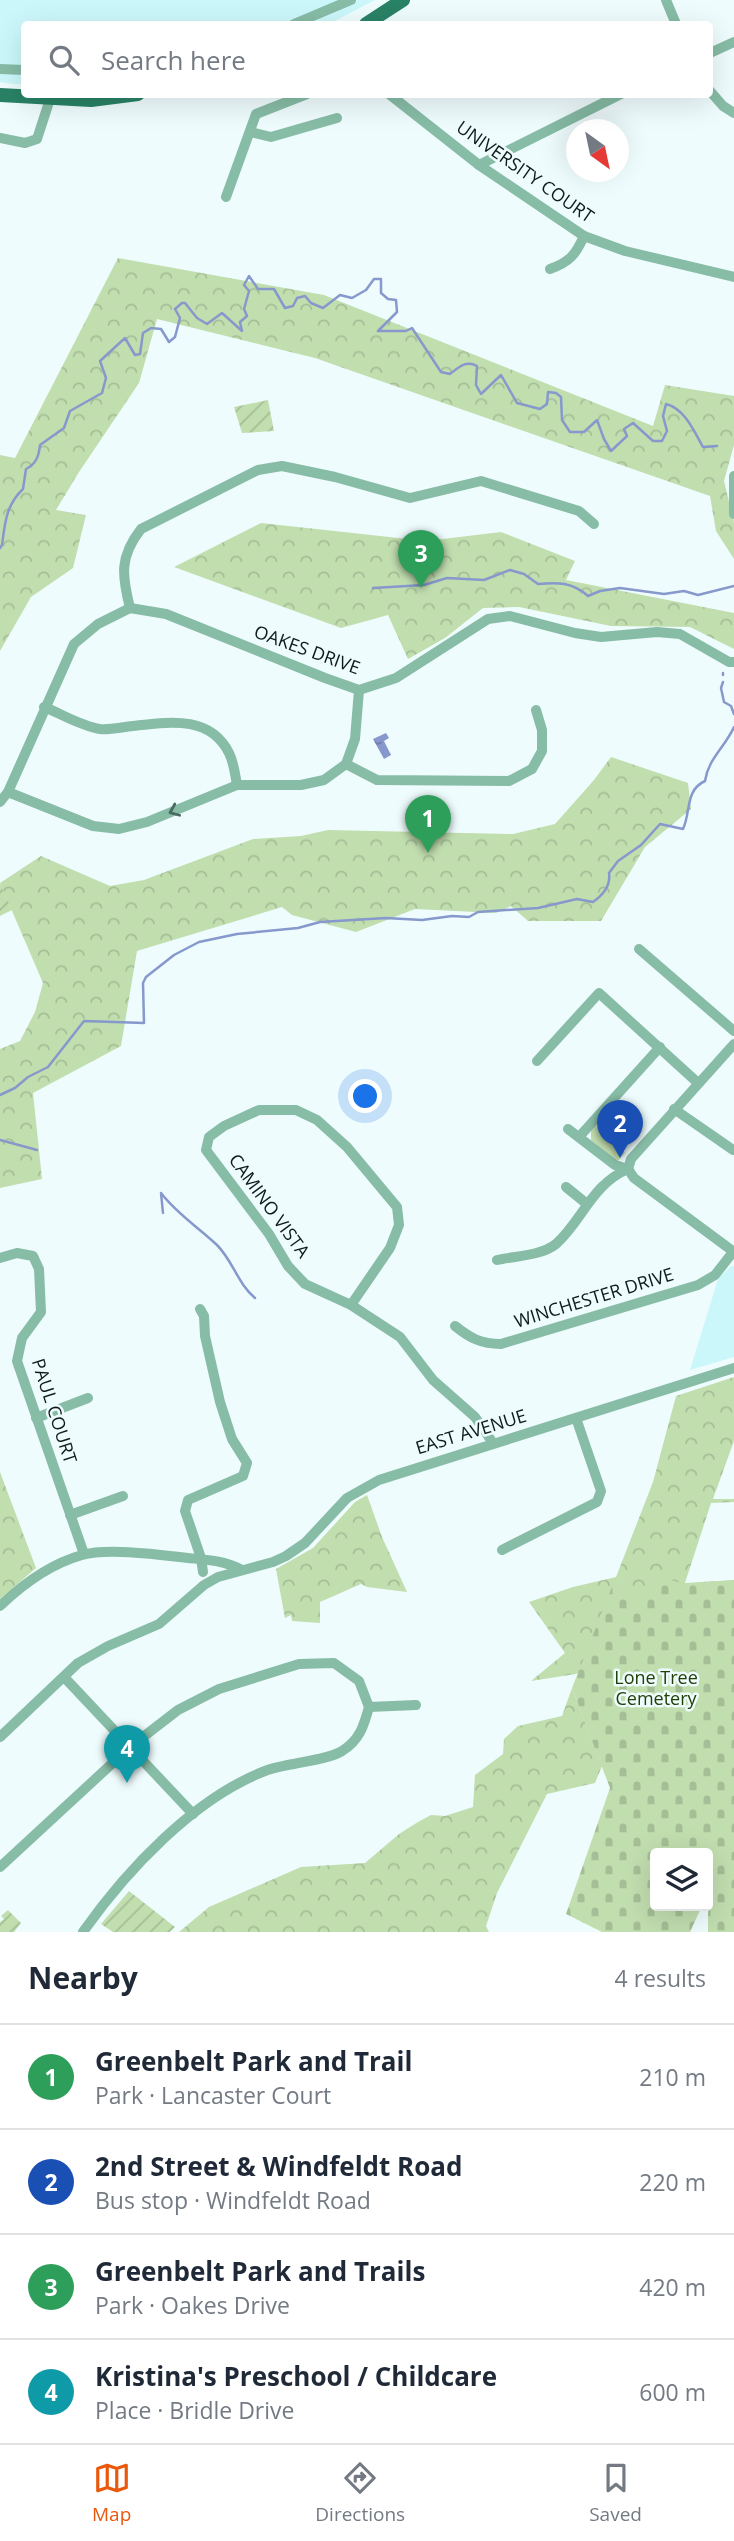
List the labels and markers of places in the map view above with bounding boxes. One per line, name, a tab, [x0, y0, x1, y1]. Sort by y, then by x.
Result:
pin: 3	[398, 530, 444, 588]
pin: 1	[405, 795, 451, 853]
pin: 2	[597, 1100, 643, 1158]
pin: 4	[104, 1725, 150, 1783]

